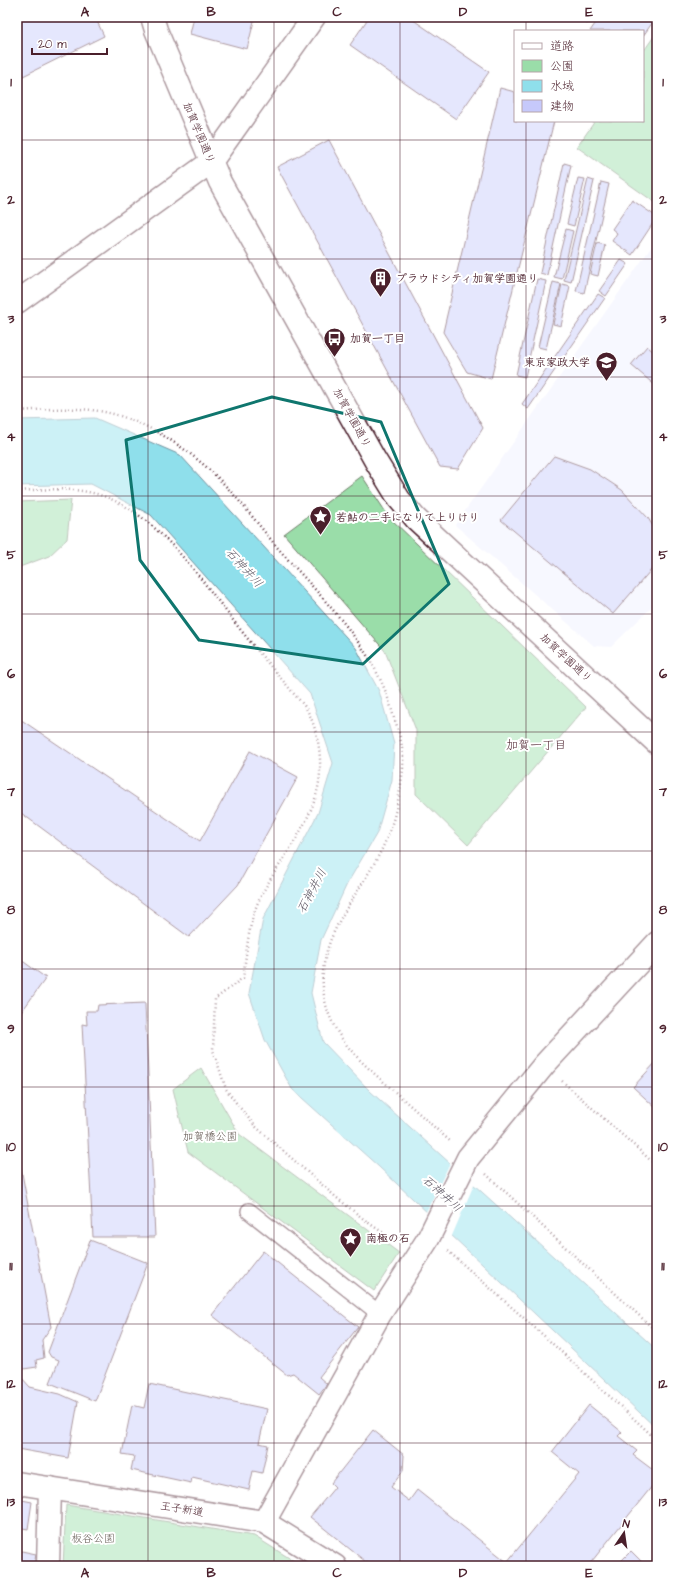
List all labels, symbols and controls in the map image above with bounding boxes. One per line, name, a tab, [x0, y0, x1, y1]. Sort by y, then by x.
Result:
text: A	[81, 3, 90, 21]
text: B	[206, 3, 216, 21]
text: C	[332, 3, 342, 21]
text: D	[459, 3, 468, 21]
text: E	[585, 3, 593, 21]
scale bar	[32, 30, 107, 56]
legend	[514, 30, 644, 122]
text: 20 m	[38, 36, 67, 53]
text: 道路	[550, 38, 574, 55]
text: 公園	[550, 58, 574, 75]
text: 1	[10, 73, 12, 91]
text: 1	[662, 73, 664, 91]
text: 水域	[550, 78, 574, 95]
text: 建物	[550, 98, 574, 115]
street label: 加賀学園通り	[179, 100, 219, 166]
text: 2	[6, 191, 15, 209]
text: 2	[658, 191, 667, 209]
building icon: プラウドシティ加賀学園通り	[368, 265, 394, 298]
place label: プラウドシティ加賀学園通り	[396, 271, 538, 286]
text: 3	[7, 310, 15, 328]
text: 3	[659, 310, 667, 328]
bus stop icon: 加賀一丁目	[321, 325, 347, 358]
place label: 加賀一丁目	[350, 331, 405, 346]
school or university icon: 東京家政大学	[593, 349, 619, 382]
place label: 東京家政大学	[524, 355, 590, 370]
street label: 加賀学園通り	[329, 386, 375, 450]
text: 4	[7, 428, 16, 446]
text: 4	[659, 428, 668, 446]
place icon: 若鮎の二手になりて上りけり	[307, 504, 333, 537]
place label: 若鮎の二手になりて上りけり	[336, 510, 479, 525]
water label: 石神井川	[222, 544, 266, 592]
text: 5	[6, 546, 16, 564]
text: 5	[658, 546, 668, 564]
street label: 加賀学園通り	[537, 630, 595, 686]
text: 6	[7, 665, 16, 683]
text: 6	[659, 665, 668, 683]
district label: 加賀一丁目	[506, 737, 566, 754]
text: 7	[6, 783, 16, 801]
text: 7	[658, 783, 668, 801]
water label: 石神井川	[293, 866, 331, 916]
text: 8	[7, 901, 16, 919]
text: 8	[659, 901, 668, 919]
text: 9	[7, 1020, 15, 1038]
text: 9	[659, 1020, 667, 1038]
park label: 加賀橋公園	[183, 1129, 238, 1144]
text: 10	[6, 1138, 17, 1156]
text: 10	[658, 1138, 669, 1156]
water label: 石神井川	[418, 1172, 466, 1216]
place icon: 南極の石	[338, 1225, 364, 1258]
place label: 南極の石	[366, 1231, 410, 1246]
text: 11	[9, 1257, 13, 1275]
text: 11	[661, 1257, 665, 1275]
text: 12	[6, 1375, 16, 1393]
text: 12	[658, 1375, 668, 1393]
text: 13	[7, 1493, 16, 1511]
text: 13	[659, 1493, 668, 1511]
street label: 王子新道	[159, 1498, 205, 1520]
north arrow	[604, 1513, 644, 1553]
text: N	[621, 1516, 631, 1532]
park label: 板谷公園	[71, 1531, 115, 1546]
text: A	[81, 1564, 90, 1582]
text: B	[206, 1564, 216, 1582]
text: C	[332, 1564, 342, 1582]
text: D	[459, 1564, 468, 1582]
text: E	[585, 1564, 593, 1582]

